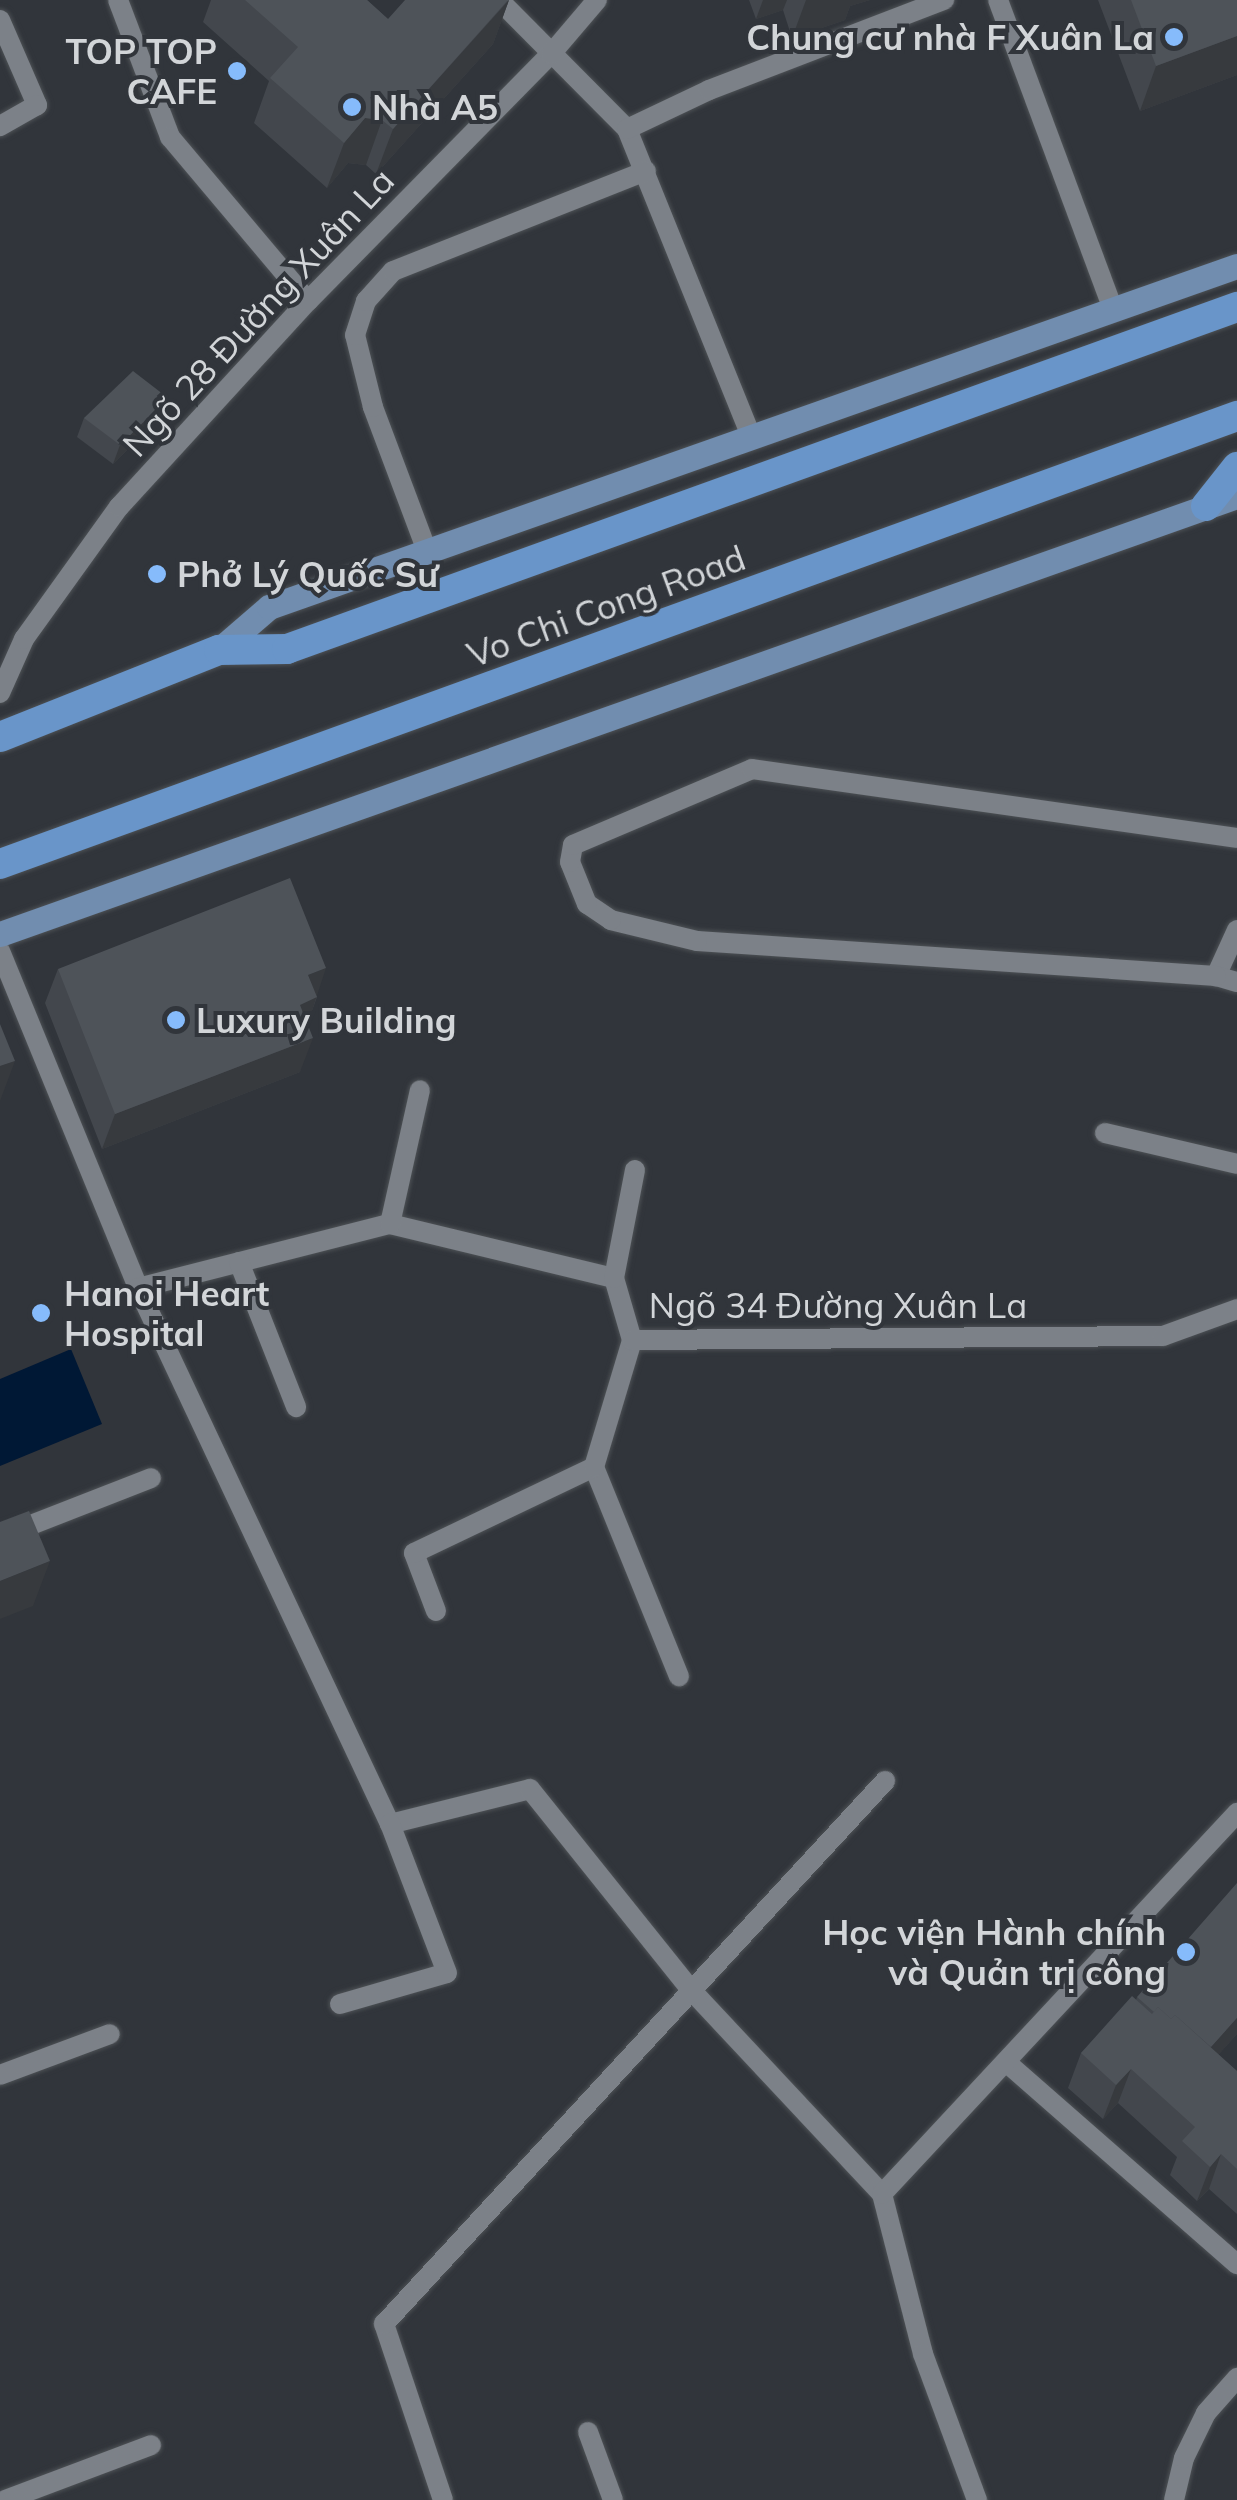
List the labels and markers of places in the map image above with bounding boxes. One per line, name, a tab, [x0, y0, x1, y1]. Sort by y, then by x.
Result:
place label: Chung cư nhà F Xuân La	[746, 16, 1154, 58]
marker: Chung cư nhà F Xuân La	[1163, 26, 1185, 48]
place label: TOP TOP CAFE	[65, 30, 217, 112]
marker: TOP TOP CAFE	[226, 60, 248, 82]
place label: Nhà A5	[372, 86, 498, 128]
marker: Nhà A5	[341, 96, 363, 118]
place label: Phở Lý Quốc Sư	[177, 553, 438, 595]
marker: Phở Lý Quốc Sư	[146, 563, 168, 585]
place label: Luxury Building	[196, 999, 457, 1041]
marker: Luxury Building	[165, 1009, 187, 1031]
place label: Hanoi Heart Hospital	[64, 1272, 269, 1354]
marker: Hanoi Heart Hospital	[28, 1300, 54, 1326]
place label: Học viện Hành chính và Quản trị công	[822, 1911, 1166, 1993]
marker: Học viện Hành chính và Quản trị công	[1175, 1941, 1197, 1963]

